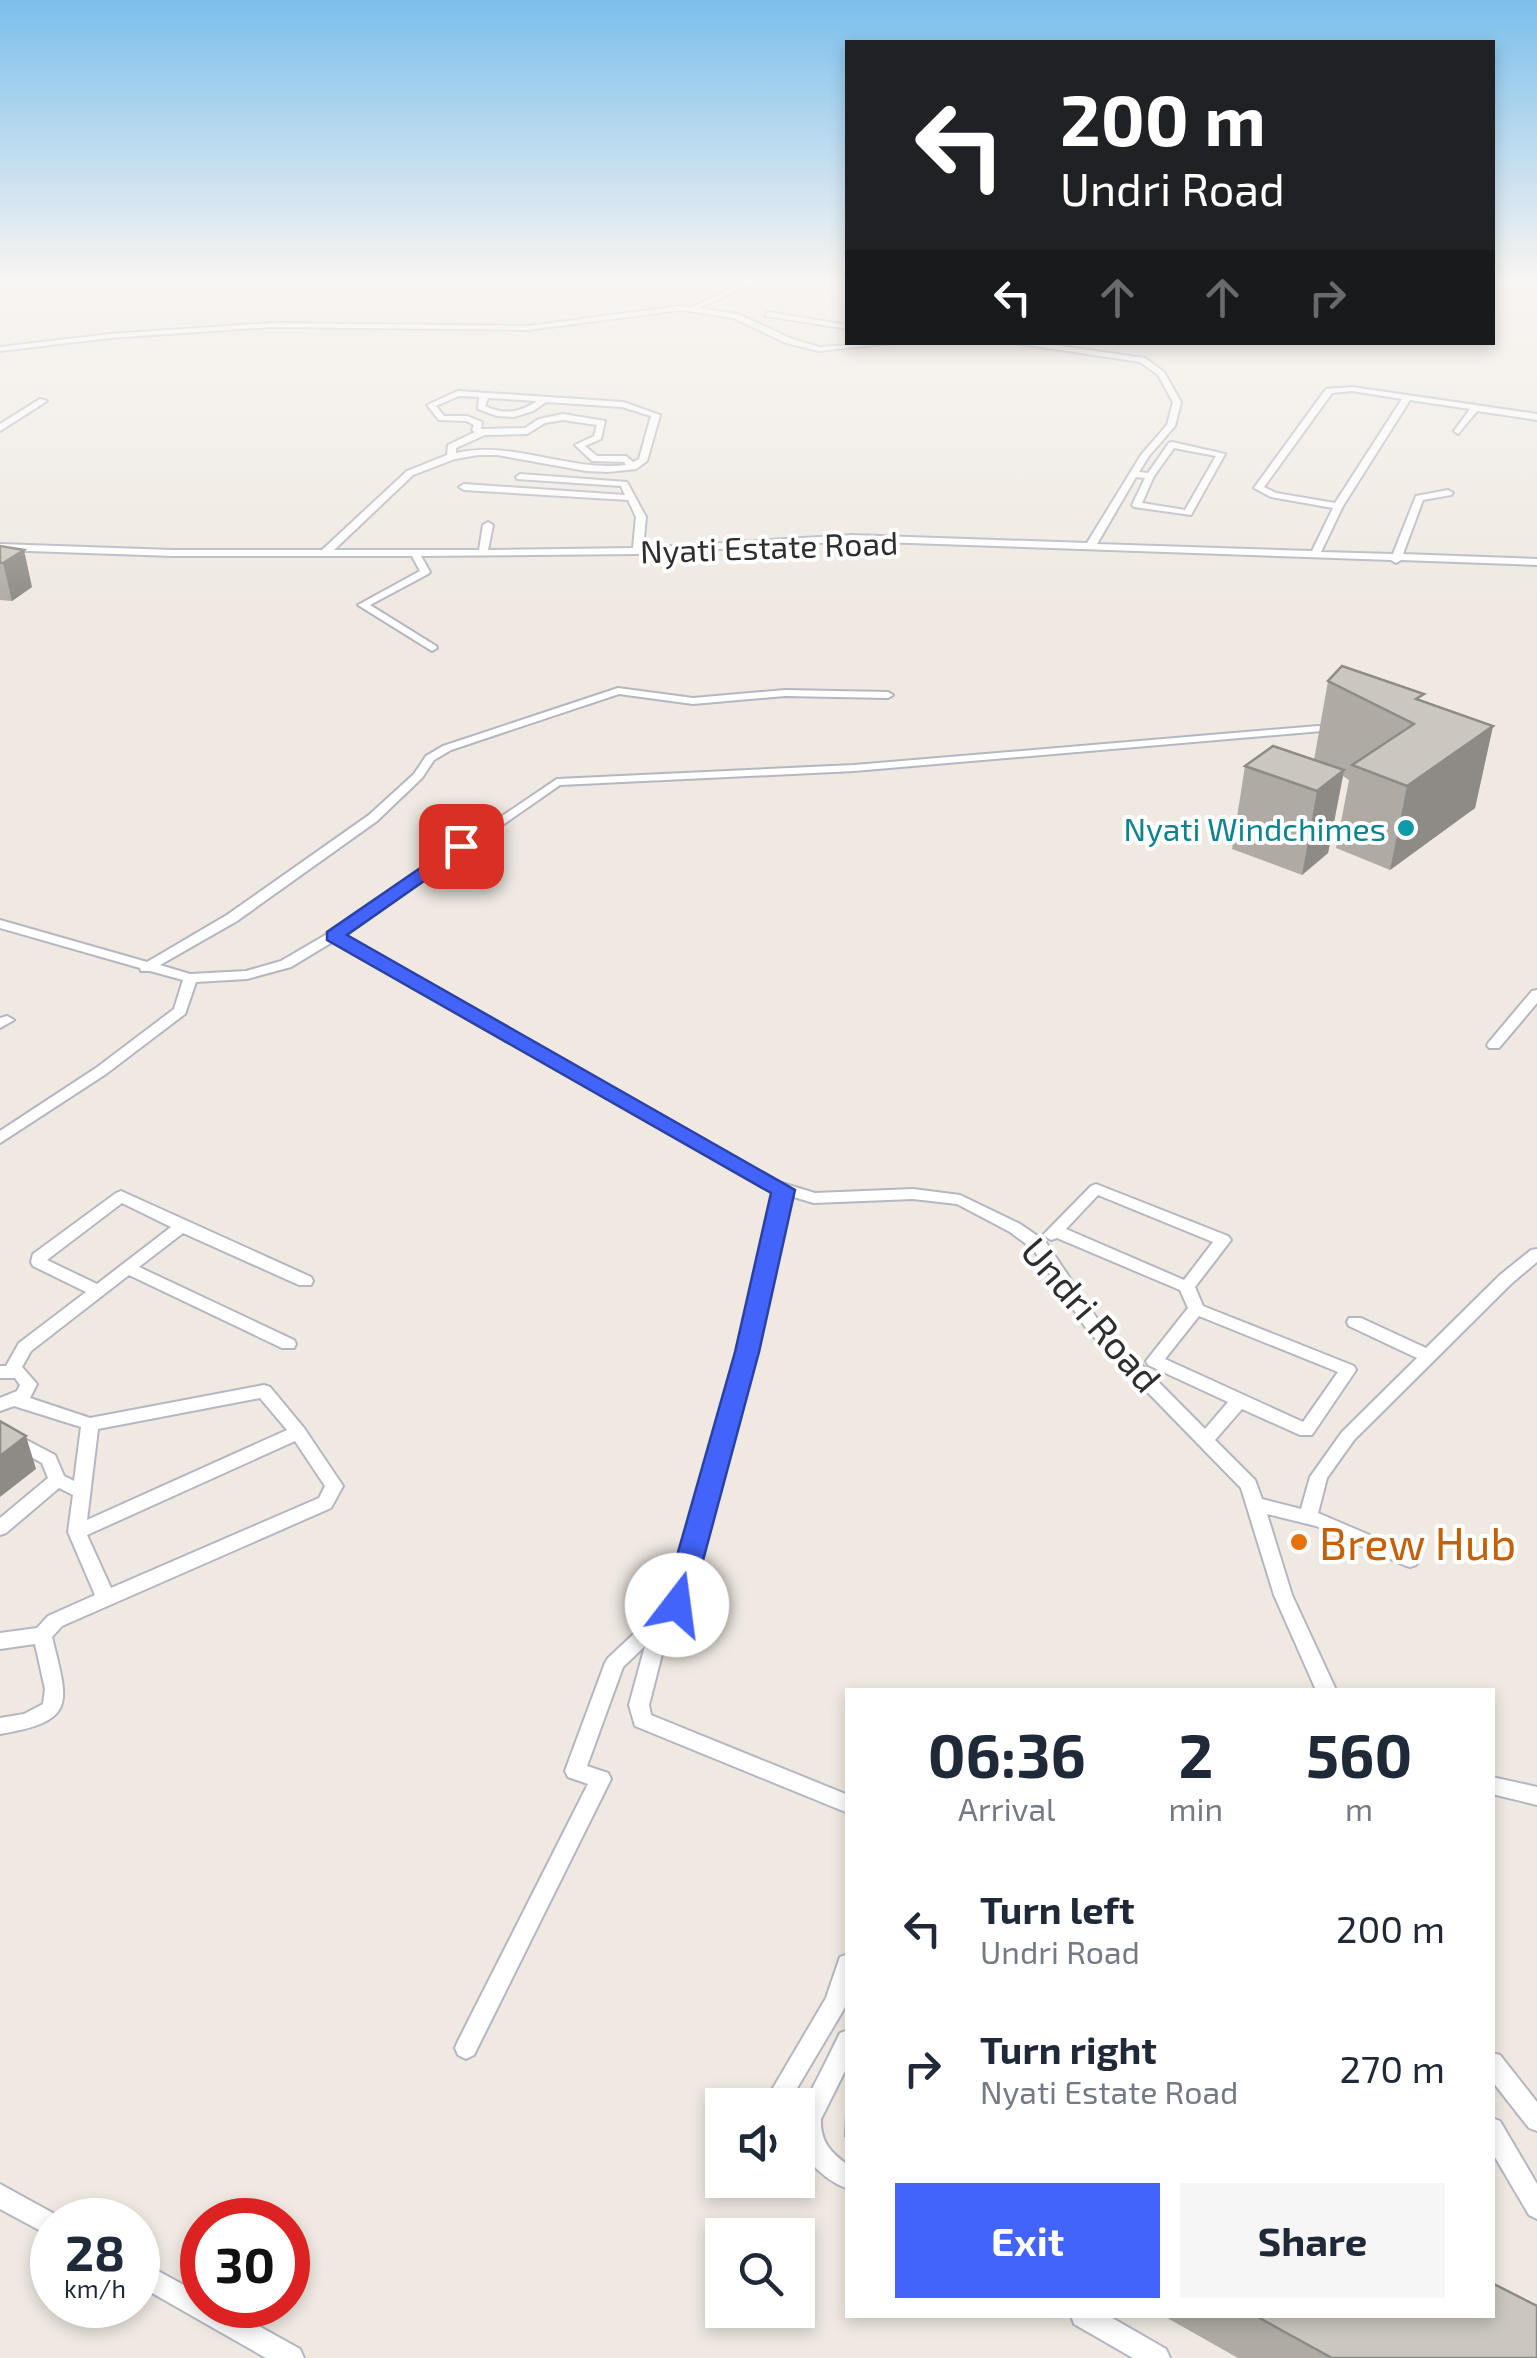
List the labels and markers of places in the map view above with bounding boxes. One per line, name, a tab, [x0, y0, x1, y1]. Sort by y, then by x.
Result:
pin	[419, 804, 504, 889]
place label: Nyati Windchimes	[1123, 809, 1386, 847]
marker: Nyati Windchimes	[1395, 817, 1417, 839]
place label: Brew Hub	[1319, 1515, 1516, 1569]
marker: Brew Hub	[1288, 1531, 1310, 1553]

